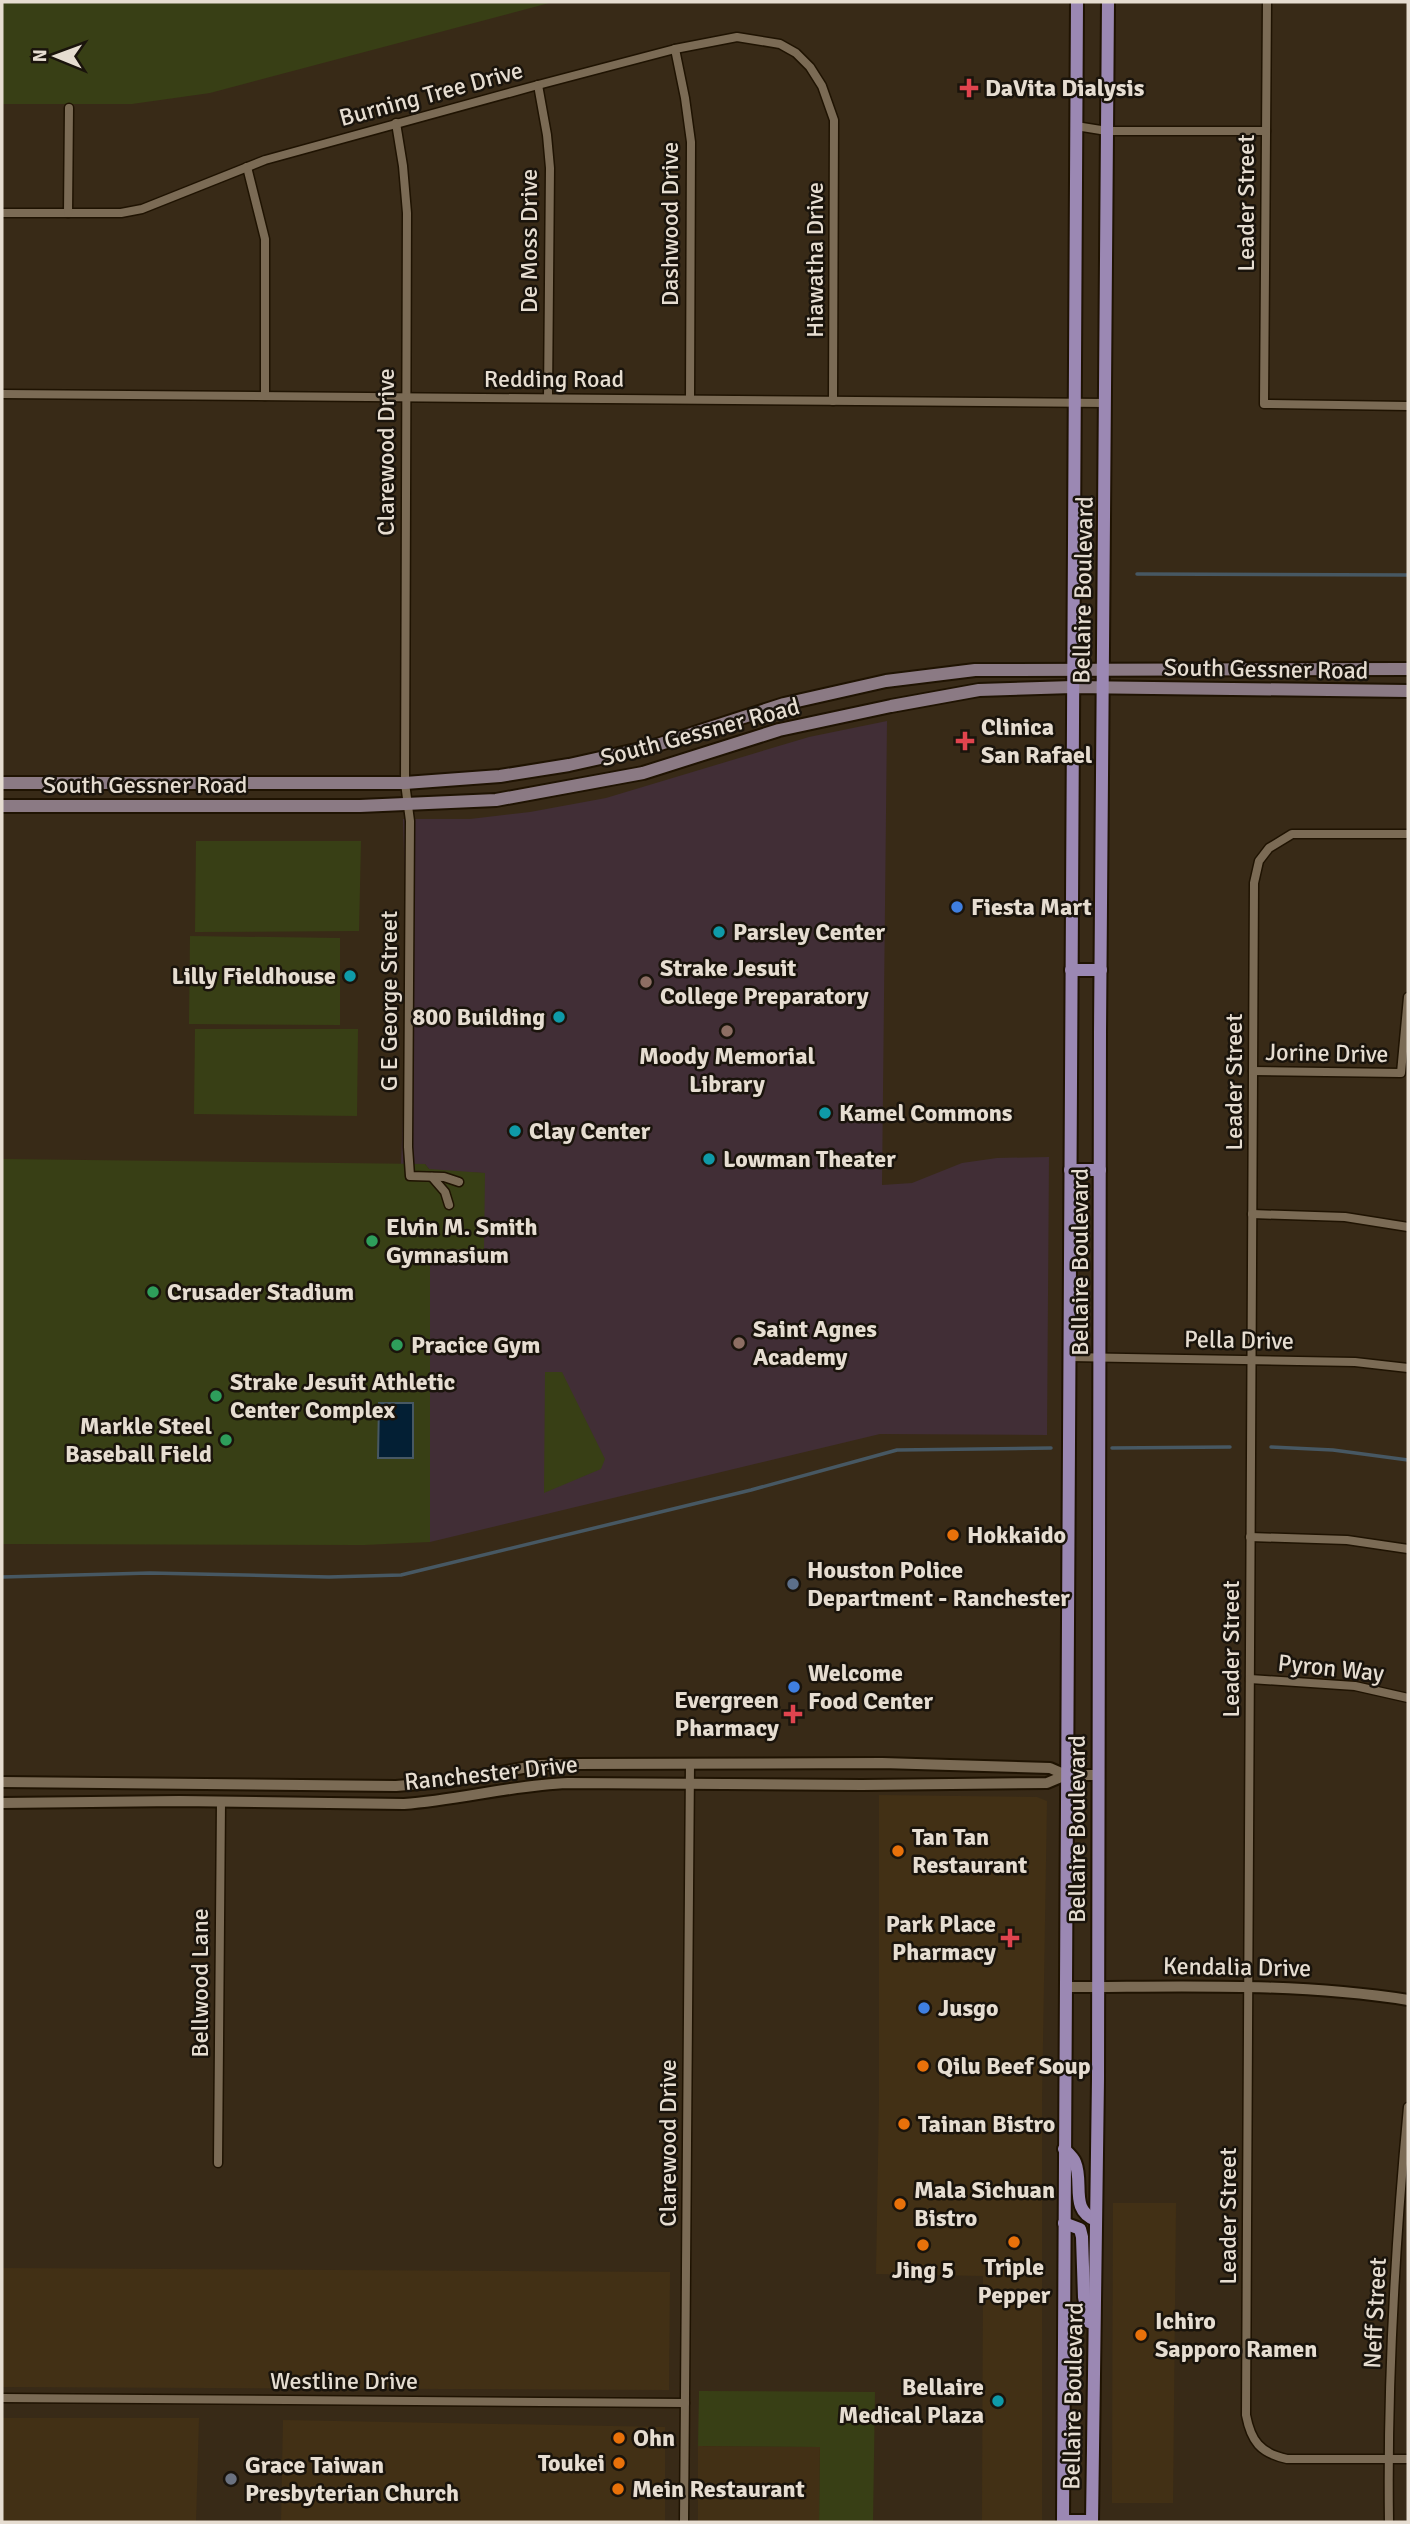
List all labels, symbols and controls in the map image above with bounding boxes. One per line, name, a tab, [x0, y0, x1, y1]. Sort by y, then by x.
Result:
north arrow	[21, 21, 91, 91]
text: N	[28, 49, 52, 63]
street label: Burning Tree Drive	[336, 55, 526, 133]
place label: DaVita Dialysis	[985, 73, 1145, 103]
marker: DaVita Dialysis	[959, 78, 979, 98]
street label: Leader Street	[1231, 134, 1261, 272]
street label: Dashwood Drive	[655, 142, 685, 306]
street label: De Moss Drive	[514, 169, 544, 313]
street label: Hiawatha Drive	[800, 182, 830, 338]
street label: Redding Road	[484, 364, 624, 394]
street label: Clarewood Drive	[371, 368, 401, 536]
street label: Bellaire Boulevard	[1066, 496, 1100, 684]
street label: South Gessner Road	[1163, 652, 1369, 686]
street label: South Gessner Road	[597, 691, 803, 773]
place label: Clinica San Rafael	[981, 712, 1093, 770]
marker: Clinica San Rafael	[955, 731, 975, 751]
street label: South Gessner Road	[43, 770, 247, 800]
place label: Fiesta Mart	[971, 892, 1092, 922]
marker: Fiesta Mart	[949, 899, 965, 915]
street label: G E George Street	[374, 911, 404, 1091]
place label: Parsley Center	[733, 917, 886, 947]
marker: Parsley Center	[711, 924, 727, 940]
place label: Strake Jesuit College Preparatory	[660, 953, 869, 1011]
place label: Lilly Fieldhouse	[171, 961, 336, 991]
marker: Lilly Fieldhouse	[342, 968, 358, 984]
marker: Strake Jesuit College Preparatory	[638, 974, 654, 990]
place label: 800 Building	[412, 1002, 545, 1032]
marker: 800 Building	[551, 1009, 567, 1025]
street label: Leader Street	[1219, 1013, 1249, 1151]
marker: Moody Memorial Library	[719, 1023, 735, 1039]
street label: Jorine Drive	[1265, 1037, 1389, 1069]
place label: Moody Memorial Library	[639, 1041, 815, 1099]
place label: Kamel Commons	[839, 1098, 1013, 1128]
marker: Kamel Commons	[817, 1105, 833, 1121]
place label: Clay Center	[529, 1116, 651, 1146]
marker: Clay Center	[507, 1123, 523, 1139]
place label: Lowman Theater	[723, 1144, 896, 1174]
marker: Lowman Theater	[701, 1151, 717, 1167]
street label: Bellaire Boulevard	[1065, 1168, 1095, 1356]
place label: Elvin M. Smith Gymnasium	[386, 1212, 538, 1270]
marker: Elvin M. Smith Gymnasium	[364, 1233, 380, 1249]
place label: Crusader Stadium	[167, 1277, 354, 1307]
marker: Crusader Stadium	[145, 1284, 161, 1300]
place label: Saint Agnes Academy	[753, 1314, 877, 1372]
street label: Pella Drive	[1184, 1324, 1294, 1356]
place label: Pracice Gym	[411, 1330, 540, 1360]
marker: Saint Agnes Academy	[731, 1335, 747, 1351]
marker: Pracice Gym	[389, 1337, 405, 1353]
place label: Strake Jesuit Athletic Center Complex	[230, 1367, 455, 1425]
marker: Strake Jesuit Athletic Center Complex	[208, 1388, 224, 1404]
place label: Markle Steel Baseball Field	[65, 1411, 212, 1469]
marker: Markle Steel Baseball Field	[218, 1432, 234, 1448]
place label: Hokkaido	[967, 1520, 1066, 1550]
marker: Hokkaido	[945, 1527, 961, 1543]
place label: Houston Police Department - Ranchester	[807, 1555, 1070, 1613]
marker: Houston Police Department - Ranchester	[785, 1576, 801, 1592]
street label: Leader Street	[1216, 1580, 1246, 1718]
street label: Pyron Way	[1276, 1648, 1386, 1688]
place label: Welcome Food Center	[808, 1658, 934, 1716]
marker: Welcome Food Center	[786, 1679, 802, 1695]
place label: Evergreen Pharmacy	[674, 1685, 779, 1743]
marker: Evergreen Pharmacy	[785, 1706, 801, 1722]
street label: Bellaire Boulevard	[1062, 1735, 1092, 1923]
street label: Ranchester Drive	[403, 1749, 579, 1797]
place label: Tan Tan Restaurant	[912, 1822, 1027, 1880]
marker: Tan Tan Restaurant	[890, 1843, 906, 1859]
street label: Bellwood Lane	[185, 1908, 215, 2058]
place label: Park Place Pharmacy	[886, 1909, 996, 1967]
marker: Park Place Pharmacy	[1002, 1930, 1018, 1946]
street label: Kendalia Drive	[1163, 1951, 1311, 1983]
place label: Jusgo	[938, 1993, 999, 2023]
marker: Jusgo	[916, 2000, 932, 2016]
place label: Qilu Beef Soup	[937, 2051, 1091, 2081]
marker: Qilu Beef Soup	[915, 2058, 931, 2074]
street label: Clarewood Drive	[653, 2059, 683, 2227]
place label: Tainan Bistro	[918, 2109, 1055, 2139]
marker: Tainan Bistro	[896, 2116, 912, 2132]
street label: Leader Street	[1213, 2147, 1243, 2285]
place label: Mala Sichuan Bistro	[914, 2175, 1055, 2233]
marker: Mala Sichuan Bistro	[892, 2196, 908, 2212]
marker: Triple Pepper	[1006, 2234, 1022, 2250]
marker: Jing 5	[915, 2237, 931, 2253]
place label: Triple Pepper	[978, 2252, 1051, 2310]
place label: Jing 5	[892, 2255, 954, 2285]
street label: Neff Street	[1357, 2257, 1393, 2369]
street label: Bellaire Boulevard	[1056, 2302, 1090, 2490]
place label: Ichiro Sapporo Ramen	[1155, 2306, 1317, 2364]
marker: Ichiro Sapporo Ramen	[1133, 2327, 1149, 2343]
street label: Westline Drive	[270, 2366, 418, 2396]
place label: Bellaire Medical Plaza	[838, 2372, 984, 2430]
marker: Bellaire Medical Plaza	[990, 2393, 1006, 2409]
place label: Ohn	[633, 2423, 675, 2453]
marker: Ohn	[611, 2430, 627, 2446]
place label: Toukei	[538, 2448, 605, 2478]
place label: Grace Taiwan Presbyterian Church	[245, 2450, 459, 2508]
marker: Toukei	[611, 2455, 627, 2471]
marker: Grace Taiwan Presbyterian Church	[223, 2471, 239, 2487]
place label: Mein Restaurant	[632, 2474, 805, 2504]
marker: Mein Restaurant	[610, 2481, 626, 2497]

